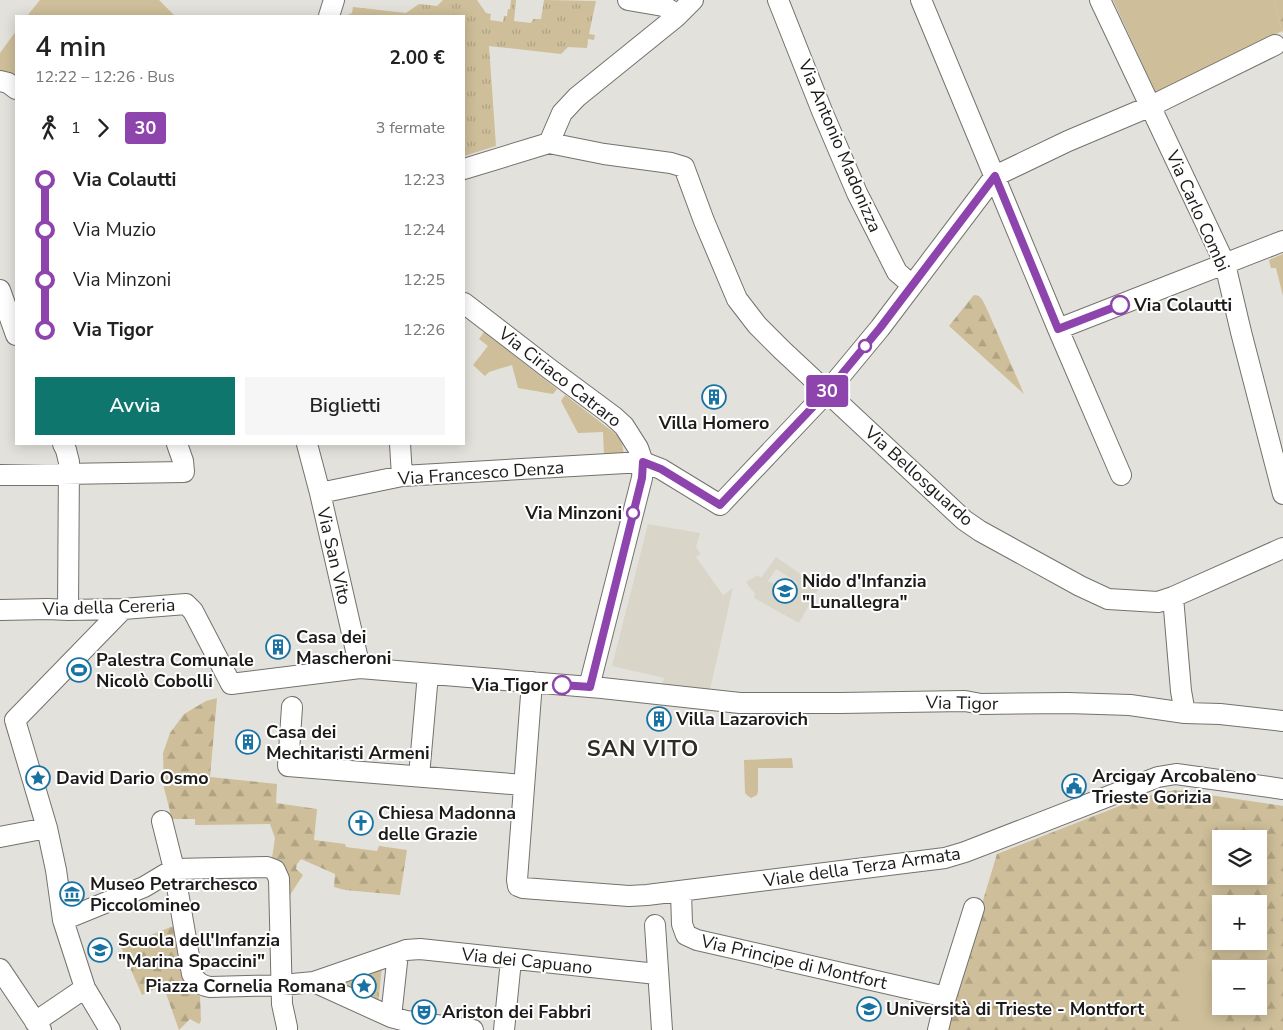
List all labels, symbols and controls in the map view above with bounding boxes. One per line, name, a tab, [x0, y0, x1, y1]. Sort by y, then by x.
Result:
text: 4 min	[35, 28, 106, 66]
text: 2.00 €	[390, 45, 445, 71]
street label: Via Antonio Madonizza	[792, 55, 887, 236]
text: 12:22 – 12:26 · Bus	[35, 66, 175, 88]
icon: walk	[35, 114, 63, 142]
icon: forward	[89, 114, 117, 142]
text: 30	[135, 116, 156, 140]
text: 1	[71, 117, 81, 139]
text: 3 fermate	[376, 117, 445, 139]
street label: Via Carlo Combi	[1160, 146, 1235, 275]
text: Via Colautti	[73, 167, 176, 193]
text: 12:23	[403, 169, 445, 191]
text: Via Muzio	[73, 217, 156, 243]
text: 12:24	[403, 219, 445, 241]
text: Via Minzoni	[73, 267, 171, 293]
text: 12:25	[403, 269, 445, 291]
place label: Via Colautti	[1133, 293, 1232, 317]
marker: Via Colautti	[1110, 295, 1130, 315]
text: Via Tigor	[73, 317, 153, 343]
text: 12:26	[403, 319, 445, 341]
street label: Via Ciriaco Catraro	[493, 321, 626, 433]
unlabelled marker	[858, 339, 872, 353]
line badge: 30	[804, 375, 850, 407]
button: Avvia	[35, 377, 235, 435]
button: Biglietti	[245, 377, 445, 435]
text: 30	[816, 379, 838, 403]
building icon: Villa Homero	[701, 384, 727, 410]
place label: Villa Homero	[658, 411, 769, 435]
street label: Via Bellosguardo	[859, 420, 979, 531]
street label: Via Francesco Denza	[396, 455, 565, 491]
place label: Via Minzoni	[524, 501, 622, 525]
street label: Via San Vito	[311, 504, 357, 607]
marker: Via Minzoni	[626, 506, 640, 520]
place label: Nido d'Infanzia "Lunallegra"	[802, 569, 927, 614]
school or university icon: Nido d'Infanzia "Lunallegra"	[772, 578, 798, 604]
street label: Via della Cereria	[41, 593, 176, 621]
place label: Casa dei Mascheroni	[296, 625, 391, 670]
building icon: Casa dei Mascheroni	[265, 634, 291, 660]
place label: Palestra Comunale Nicolò Cobolli	[96, 648, 254, 693]
sports icon: Palestra Comunale Nicolò Cobolli	[66, 657, 92, 683]
place label: Via Tigor	[471, 673, 548, 697]
marker: Via Tigor	[552, 675, 572, 695]
street label: Via Tigor	[924, 690, 999, 716]
building icon: Villa Lazarovich	[646, 706, 672, 732]
place label: Villa Lazarovich	[675, 707, 808, 731]
place label: Casa dei Mechitaristi Armeni	[266, 720, 430, 765]
building icon: Casa dei Mechitaristi Armeni	[235, 729, 261, 755]
district label: SAN VITO	[587, 734, 699, 764]
place label: Arcigay Arcobaleno Trieste Gorizia	[1092, 764, 1256, 809]
place icon: David Dario Osmo	[25, 765, 51, 791]
place label: David Dario Osmo	[56, 766, 209, 790]
public building icon: Arcigay Arcobaleno Trieste Gorizia	[1061, 773, 1087, 799]
place label: Chiesa Madonna delle Grazie	[378, 801, 516, 846]
church icon: Chiesa Madonna delle Grazie	[348, 810, 374, 836]
map controls	[1212, 830, 1267, 1015]
button: layers	[1212, 830, 1267, 885]
street label: Viale della Terza Armata	[761, 841, 962, 893]
place label: Museo Petrarchesco Piccolomineo	[90, 872, 258, 917]
museum icon: Museo Petrarchesco Piccolomineo	[59, 881, 85, 907]
button: +	[1212, 895, 1267, 950]
place label: Scuola dell'Infanzia "Marina Spaccini"	[118, 928, 280, 973]
street label: Via Principe di Montfort	[698, 929, 890, 995]
school or university icon: Scuola dell'Infanzia "Marina Spaccini"	[87, 937, 113, 963]
street label: Via dei Capuano	[459, 942, 594, 980]
button: −	[1212, 960, 1267, 1015]
place icon: Piazza Cornelia Romana	[351, 973, 377, 999]
place label: Piazza Cornelia Romana	[145, 974, 346, 998]
school or university icon: Università di Trieste - Montfort	[856, 996, 882, 1022]
place label: Università di Trieste - Montfort	[886, 997, 1144, 1021]
theatre icon: Ariston dei Fabbri	[411, 999, 437, 1025]
place label: Ariston dei Fabbri	[442, 1000, 591, 1024]

